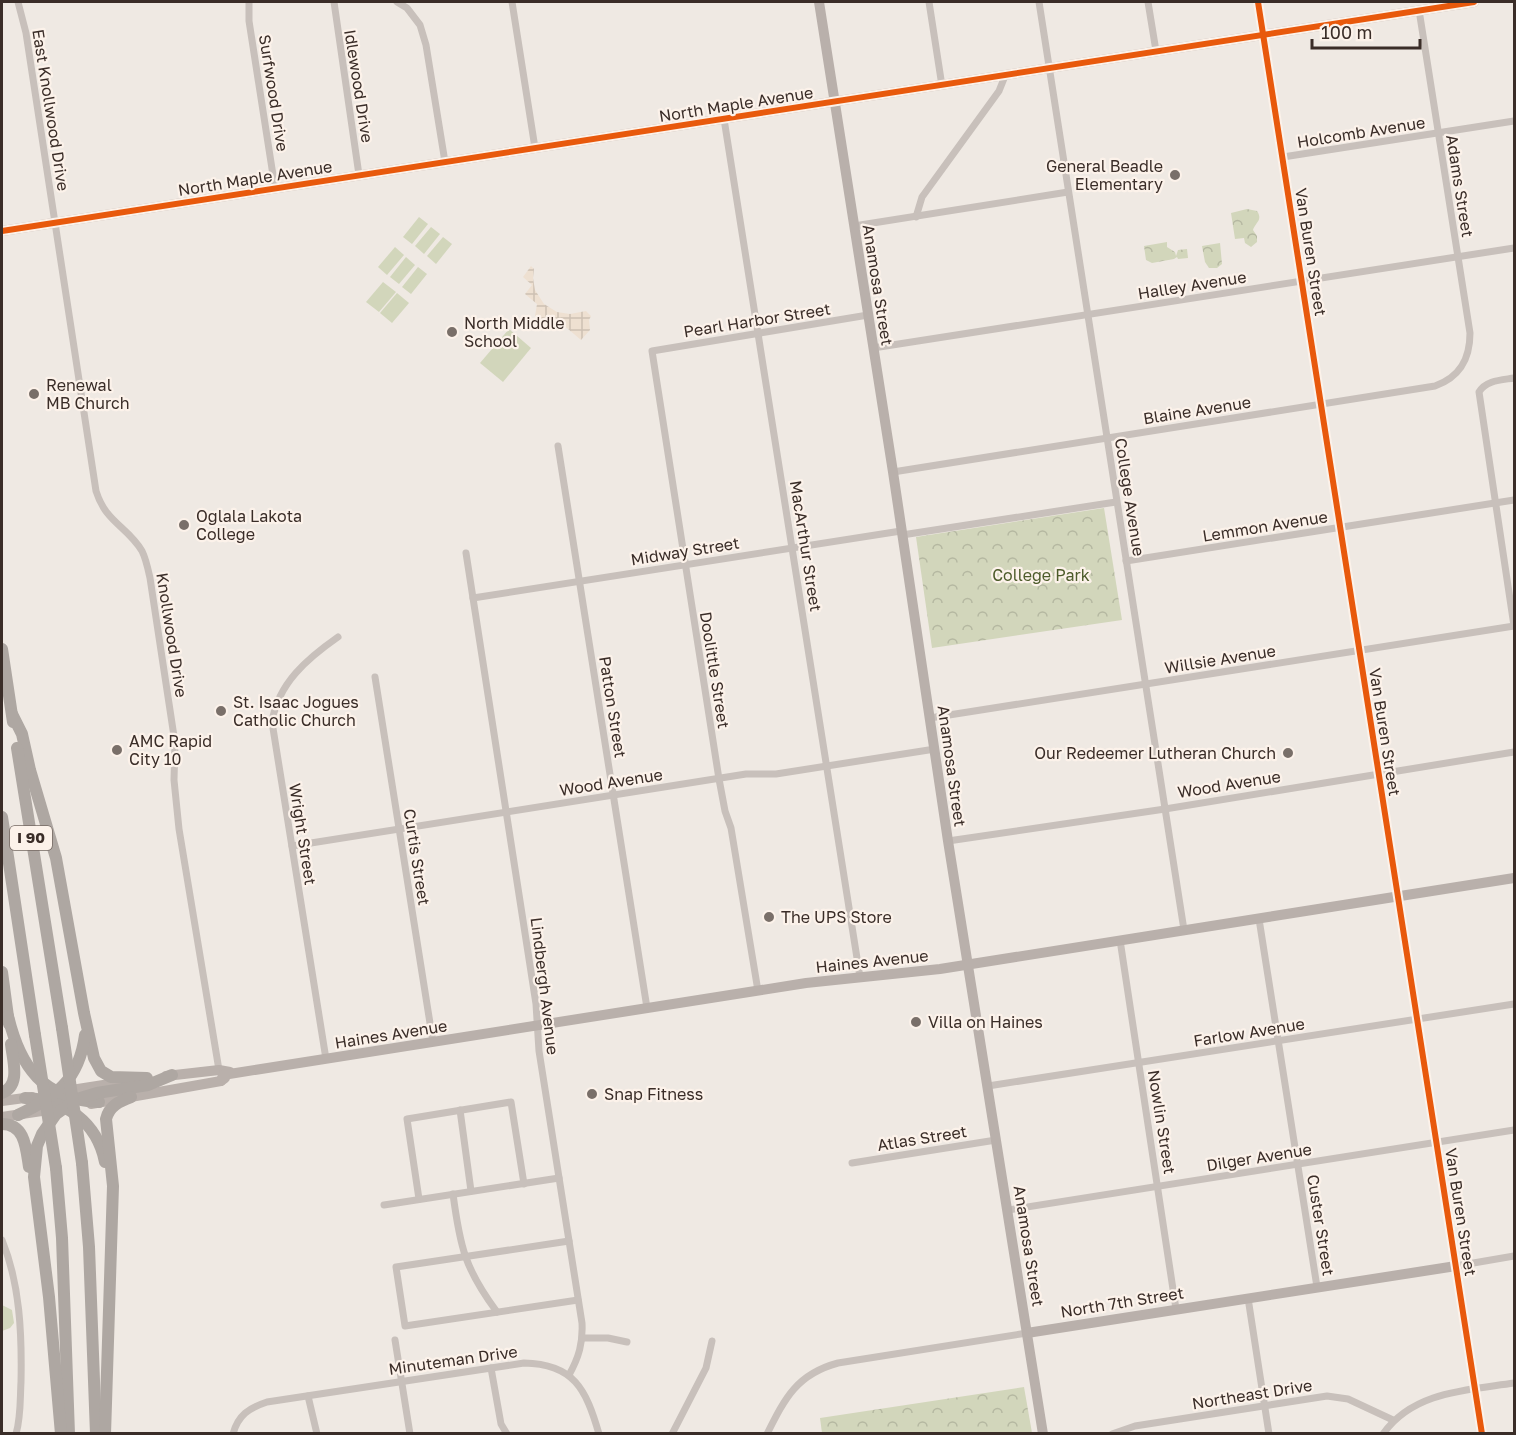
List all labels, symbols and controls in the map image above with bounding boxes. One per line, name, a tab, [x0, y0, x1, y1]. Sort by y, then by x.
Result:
scale bar	[1312, 12, 1420, 50]
text: 100 m	[1321, 21, 1372, 43]
street label: East Knollwood Drive	[28, 28, 74, 192]
street label: Idlewood Drive	[340, 28, 378, 144]
street label: Surfwood Drive	[255, 33, 293, 153]
street label: North Maple Avenue	[657, 82, 815, 126]
street label: Holcomb Avenue	[1295, 112, 1427, 152]
street label: Adams Street	[1442, 133, 1478, 239]
street label: North Maple Avenue	[176, 156, 334, 200]
place label: General Beadle Elementary	[1046, 156, 1163, 194]
marker: General Beadle Elementary	[1168, 168, 1182, 182]
street label: Van Buren Street	[1291, 186, 1331, 318]
street label: Anamosa Street	[859, 223, 897, 347]
street label: Halley Avenue	[1136, 267, 1248, 303]
street label: Pearl Harbor Street	[682, 299, 832, 341]
place label: North Middle School	[464, 313, 565, 351]
marker: North Middle School	[445, 325, 459, 339]
place label: Renewal MB Church	[46, 375, 130, 413]
marker: Renewal MB Church	[27, 387, 41, 401]
street label: Blaine Avenue	[1142, 392, 1252, 428]
street label: College Avenue	[1111, 436, 1149, 558]
street label: MacArthur Street	[786, 479, 826, 613]
place label: Oglala Lakota College	[196, 506, 302, 544]
street label: Lemmon Avenue	[1201, 506, 1329, 546]
marker: Oglala Lakota College	[177, 518, 191, 532]
street label: Midway Street	[629, 533, 741, 569]
park label: College Park	[992, 565, 1090, 585]
street label: Knollwood Drive	[152, 571, 192, 699]
street label: Doolittle Street	[696, 610, 734, 730]
street label: Willsie Avenue	[1163, 640, 1277, 678]
street label: Patton Street	[595, 655, 631, 759]
street label: Van Buren Street	[1365, 666, 1405, 798]
place label: St. Isaac Jogues Catholic Church	[233, 692, 359, 730]
marker: St. Isaac Jogues Catholic Church	[214, 704, 228, 718]
street label: Anamosa Street	[934, 704, 970, 828]
place label: AMC Rapid City 10	[129, 731, 212, 769]
marker: AMC Rapid City 10	[110, 743, 124, 757]
place label: Our Redeemer Lutheran Church	[1034, 743, 1276, 763]
marker: Our Redeemer Lutheran Church	[1281, 746, 1295, 760]
street label: Wood Avenue	[558, 764, 664, 800]
street label: Wood Avenue	[1176, 766, 1282, 802]
street label: Wright Street	[285, 782, 321, 886]
street label: Curtis Street	[399, 807, 435, 907]
road number: I 90	[10, 826, 52, 850]
place label: The UPS Store	[781, 907, 892, 927]
marker: The UPS Store	[762, 910, 776, 924]
street label: Lindbergh Avenue	[527, 916, 563, 1056]
street label: Haines Avenue	[814, 945, 930, 977]
place label: Villa on Haines	[928, 1012, 1043, 1032]
street label: Farlow Avenue	[1192, 1013, 1306, 1051]
street label: Haines Avenue	[333, 1015, 449, 1053]
marker: Villa on Haines	[909, 1015, 923, 1029]
street label: Nowlin Street	[1144, 1068, 1180, 1176]
place label: Snap Fitness	[604, 1084, 703, 1104]
marker: Snap Fitness	[585, 1087, 599, 1101]
street label: Atlas Street	[876, 1121, 968, 1155]
street label: Dilger Avenue	[1205, 1139, 1313, 1175]
street label: Van Buren Street	[1441, 1146, 1481, 1278]
street label: Custer Street	[1303, 1173, 1339, 1277]
street label: Anamosa Street	[1010, 1184, 1048, 1308]
street label: North 7th Street	[1059, 1282, 1185, 1322]
street label: Minuteman Drive	[387, 1341, 519, 1379]
street label: Northeast Drive	[1190, 1375, 1314, 1413]

